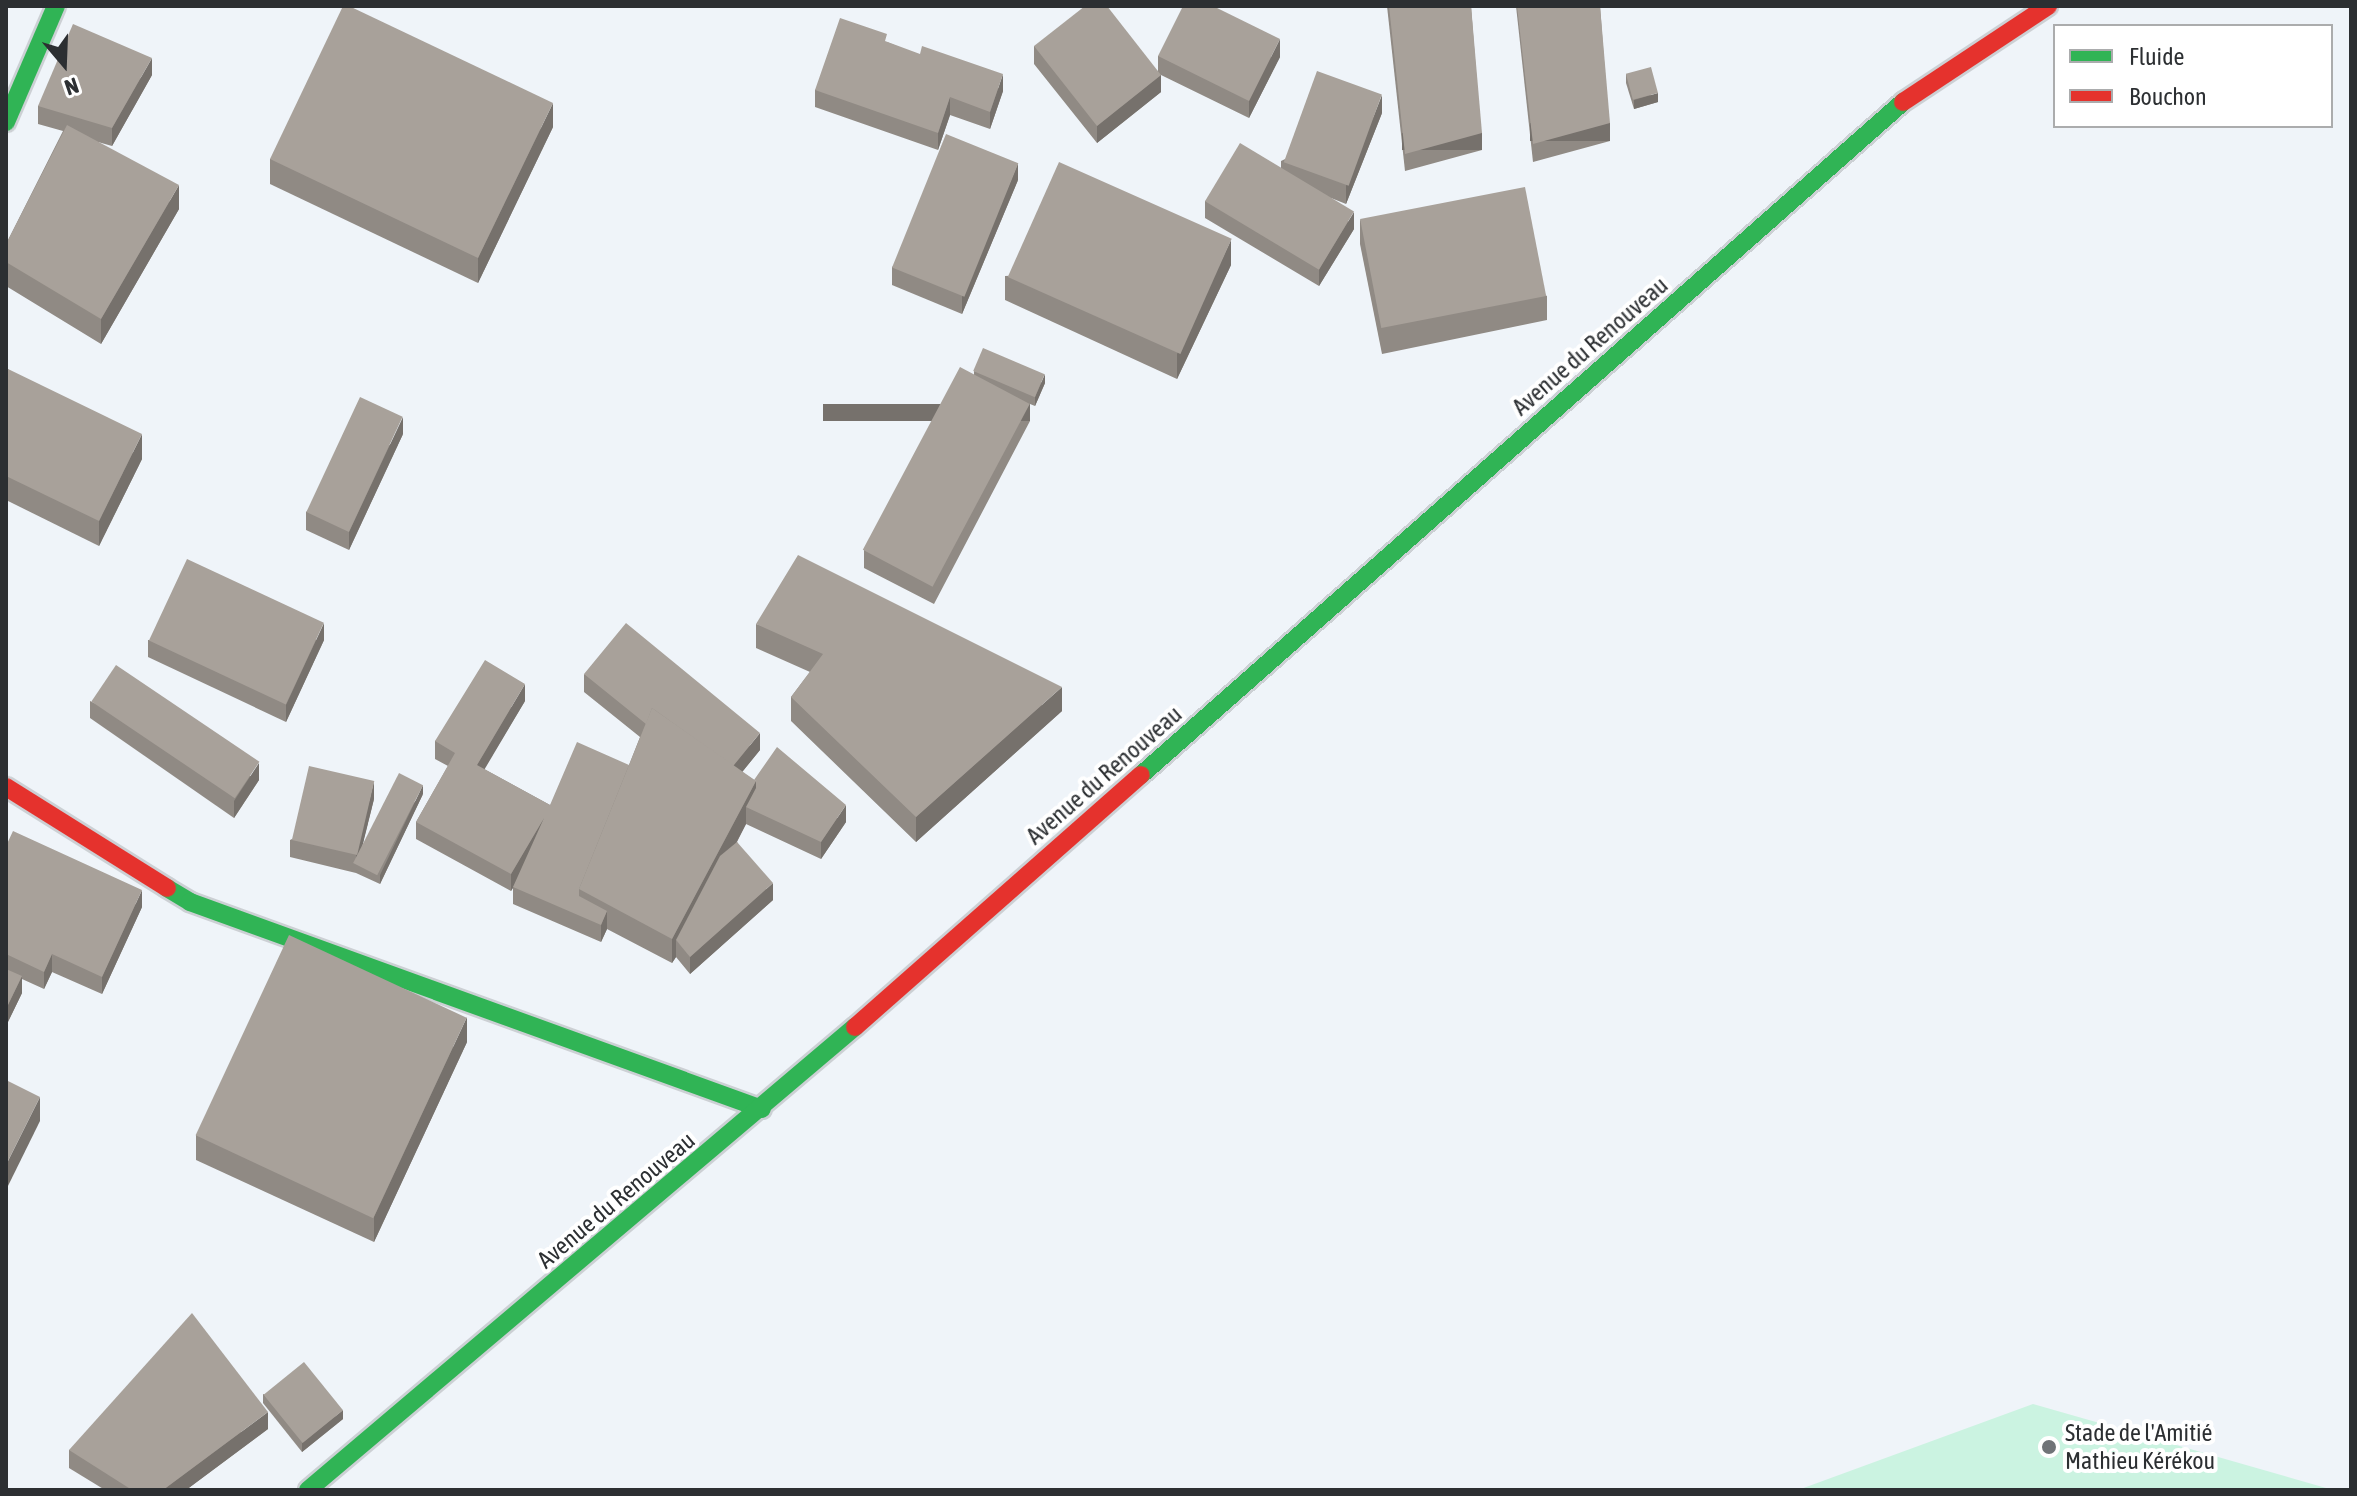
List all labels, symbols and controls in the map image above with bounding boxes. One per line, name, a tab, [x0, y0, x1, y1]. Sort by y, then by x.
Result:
north arrow	[24, 24, 104, 104]
legend	[2053, 24, 2333, 128]
text: Fluide	[2129, 43, 2184, 70]
text: N	[61, 72, 82, 101]
text: Bouchon	[2129, 83, 2207, 110]
street label: Avenue du Renouveau	[1506, 271, 1674, 421]
street label: Avenue du Renouveau	[1020, 700, 1188, 850]
street label: Avenue du Renouveau	[531, 1126, 701, 1274]
place label: Stade de l'Amitié Mathieu Kérékou	[2065, 1419, 2215, 1475]
marker: Stade de l'Amitié Mathieu Kérékou	[2040, 1438, 2058, 1456]

